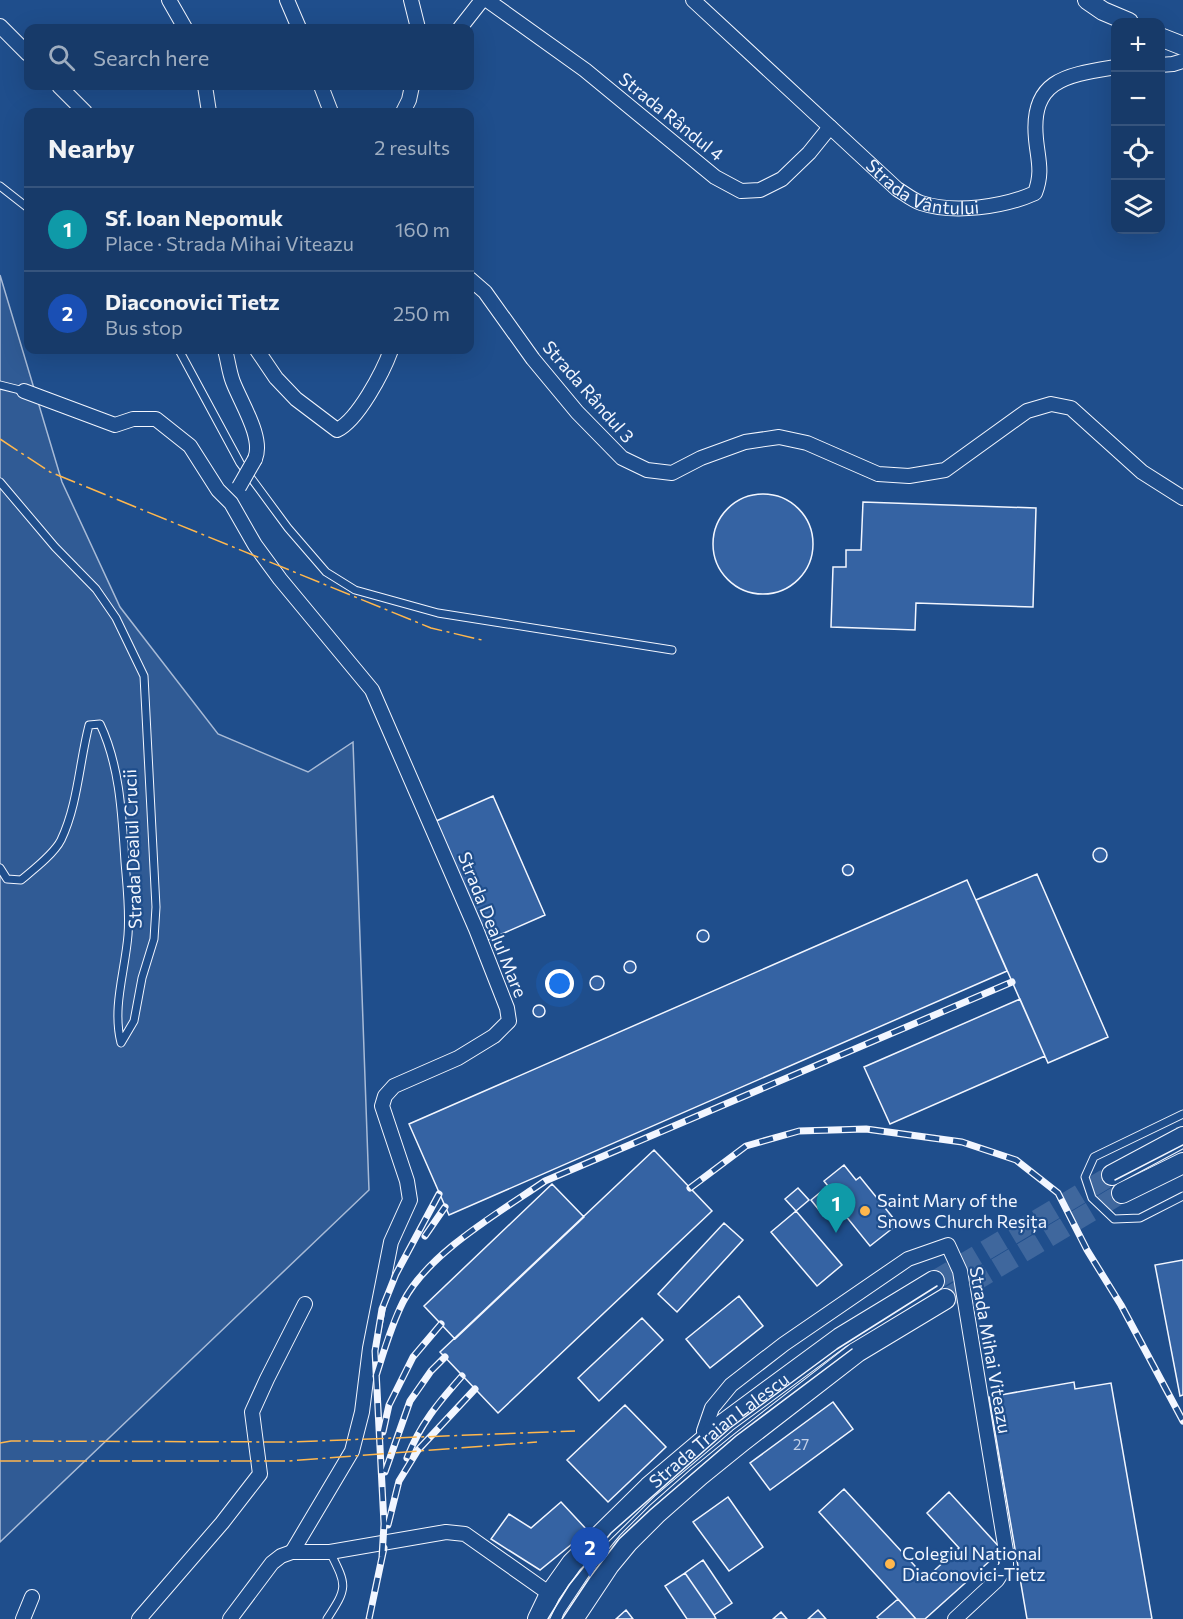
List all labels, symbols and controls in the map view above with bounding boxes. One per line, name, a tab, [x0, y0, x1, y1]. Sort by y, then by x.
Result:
map controls	[1111, 18, 1165, 234]
button: +	[1111, 18, 1165, 72]
search box	[24, 24, 474, 90]
icon: search	[45, 41, 78, 74]
text: Search here	[93, 44, 209, 71]
street label: Strada Rândul 4	[615, 67, 729, 165]
button: −	[1111, 72, 1165, 126]
button: locate	[1111, 126, 1165, 180]
text: Nearby	[48, 132, 135, 163]
text: 2 results	[374, 135, 450, 159]
street label: Strada Vântului	[862, 154, 980, 218]
button: layers	[1111, 180, 1165, 234]
text: Sf. Ioan Nepomuk	[105, 204, 283, 231]
text: 1	[63, 217, 72, 241]
text: 160 m	[395, 217, 450, 241]
text: Place · Strada Mihai Viteazu	[105, 231, 354, 255]
text: Diaconovici Tietz	[105, 288, 280, 315]
text: 2	[62, 301, 73, 325]
text: 250 m	[393, 301, 450, 325]
text: Bus stop	[105, 315, 183, 339]
street label: Strada Rândul 3	[539, 336, 639, 447]
street label: Strada Dealul Crucii	[118, 769, 146, 929]
street label: Strada Dealul Mare	[454, 849, 532, 1001]
your location	[545, 969, 574, 998]
pin: 1	[816, 1184, 856, 1233]
place label: Saint Mary of the Snows Church Reșița	[877, 1189, 1047, 1233]
marker: Saint Mary of the Snows Church Reșița	[858, 1204, 872, 1218]
street label: Strada Mihai Viteazu	[965, 1265, 1017, 1435]
street label: Strada Traian Lalescu	[644, 1367, 793, 1492]
house number: 27	[793, 1435, 809, 1453]
pin: 2	[570, 1528, 610, 1577]
place label: Colegiul Național Diaconovici-Tietz	[902, 1542, 1046, 1585]
marker: Colegiul Național Diaconovici-Tietz	[883, 1557, 897, 1571]

